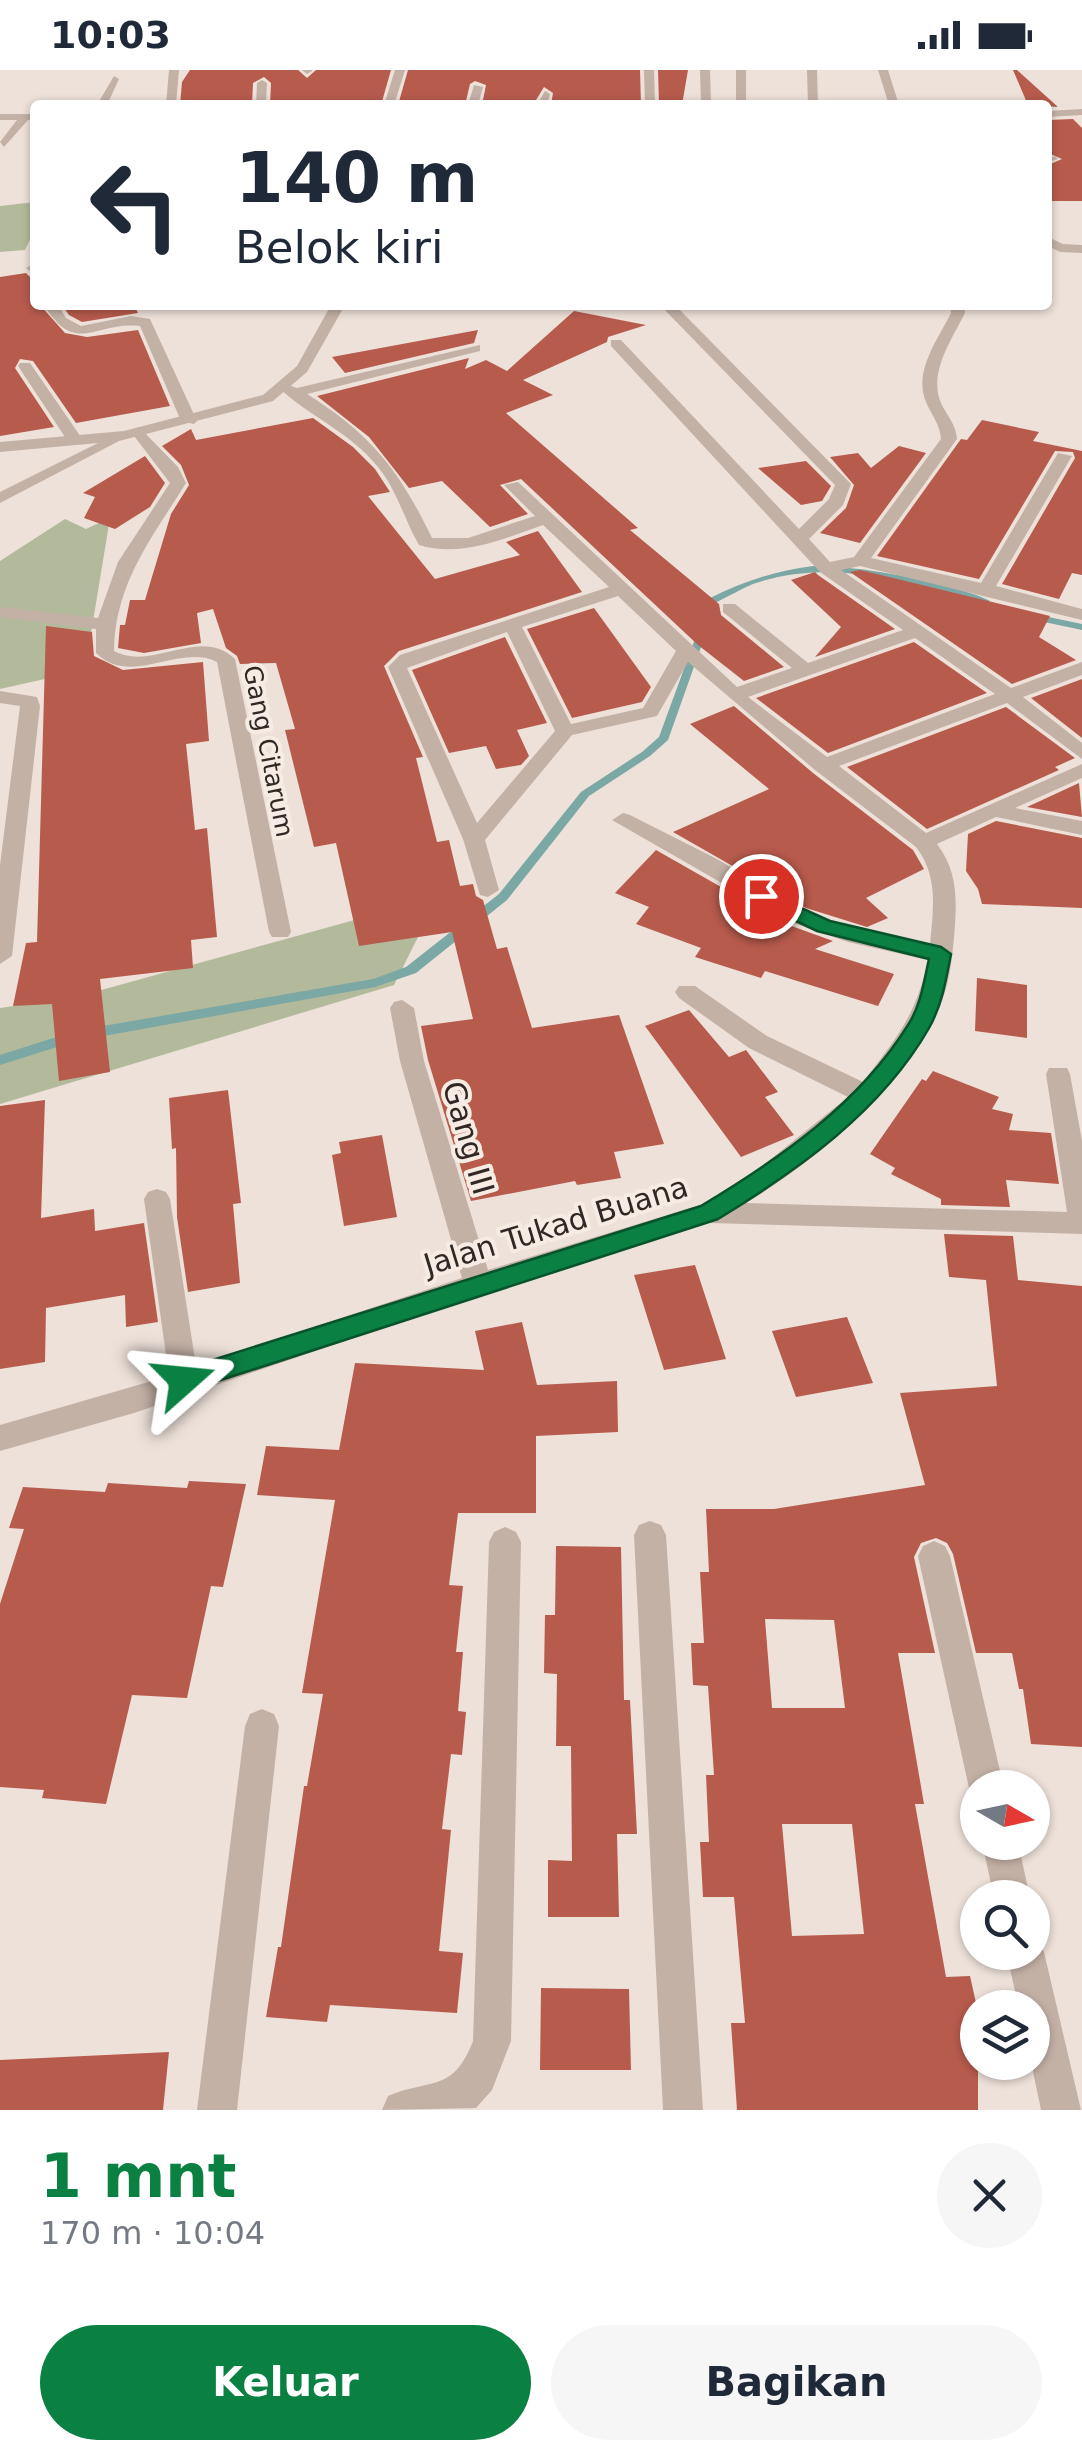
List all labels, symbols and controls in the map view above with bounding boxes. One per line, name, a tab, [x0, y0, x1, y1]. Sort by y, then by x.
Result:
text: 10:03	[50, 13, 171, 57]
text: 140 m	[235, 137, 478, 219]
icon: left	[70, 140, 200, 270]
text: Belok kiri	[235, 221, 444, 274]
street label: Gang Citarum	[238, 663, 299, 839]
pin	[719, 854, 804, 939]
icon: arrive	[734, 869, 789, 924]
street label: Gang III	[436, 1077, 501, 1198]
street label: Jalan Tukad Buana	[418, 1169, 692, 1283]
position arrow	[132, 1328, 236, 1432]
north arrow	[960, 1770, 1050, 1860]
map controls	[960, 1770, 1050, 2080]
button: search	[960, 1880, 1050, 1970]
button: layers	[960, 1990, 1050, 2080]
text: 1 mnt	[40, 2141, 237, 2211]
button: close	[937, 2143, 1042, 2248]
text: 170 m · 10:04	[40, 2214, 265, 2252]
button: Keluar	[40, 2325, 531, 2440]
button: Bagikan	[551, 2325, 1042, 2440]

